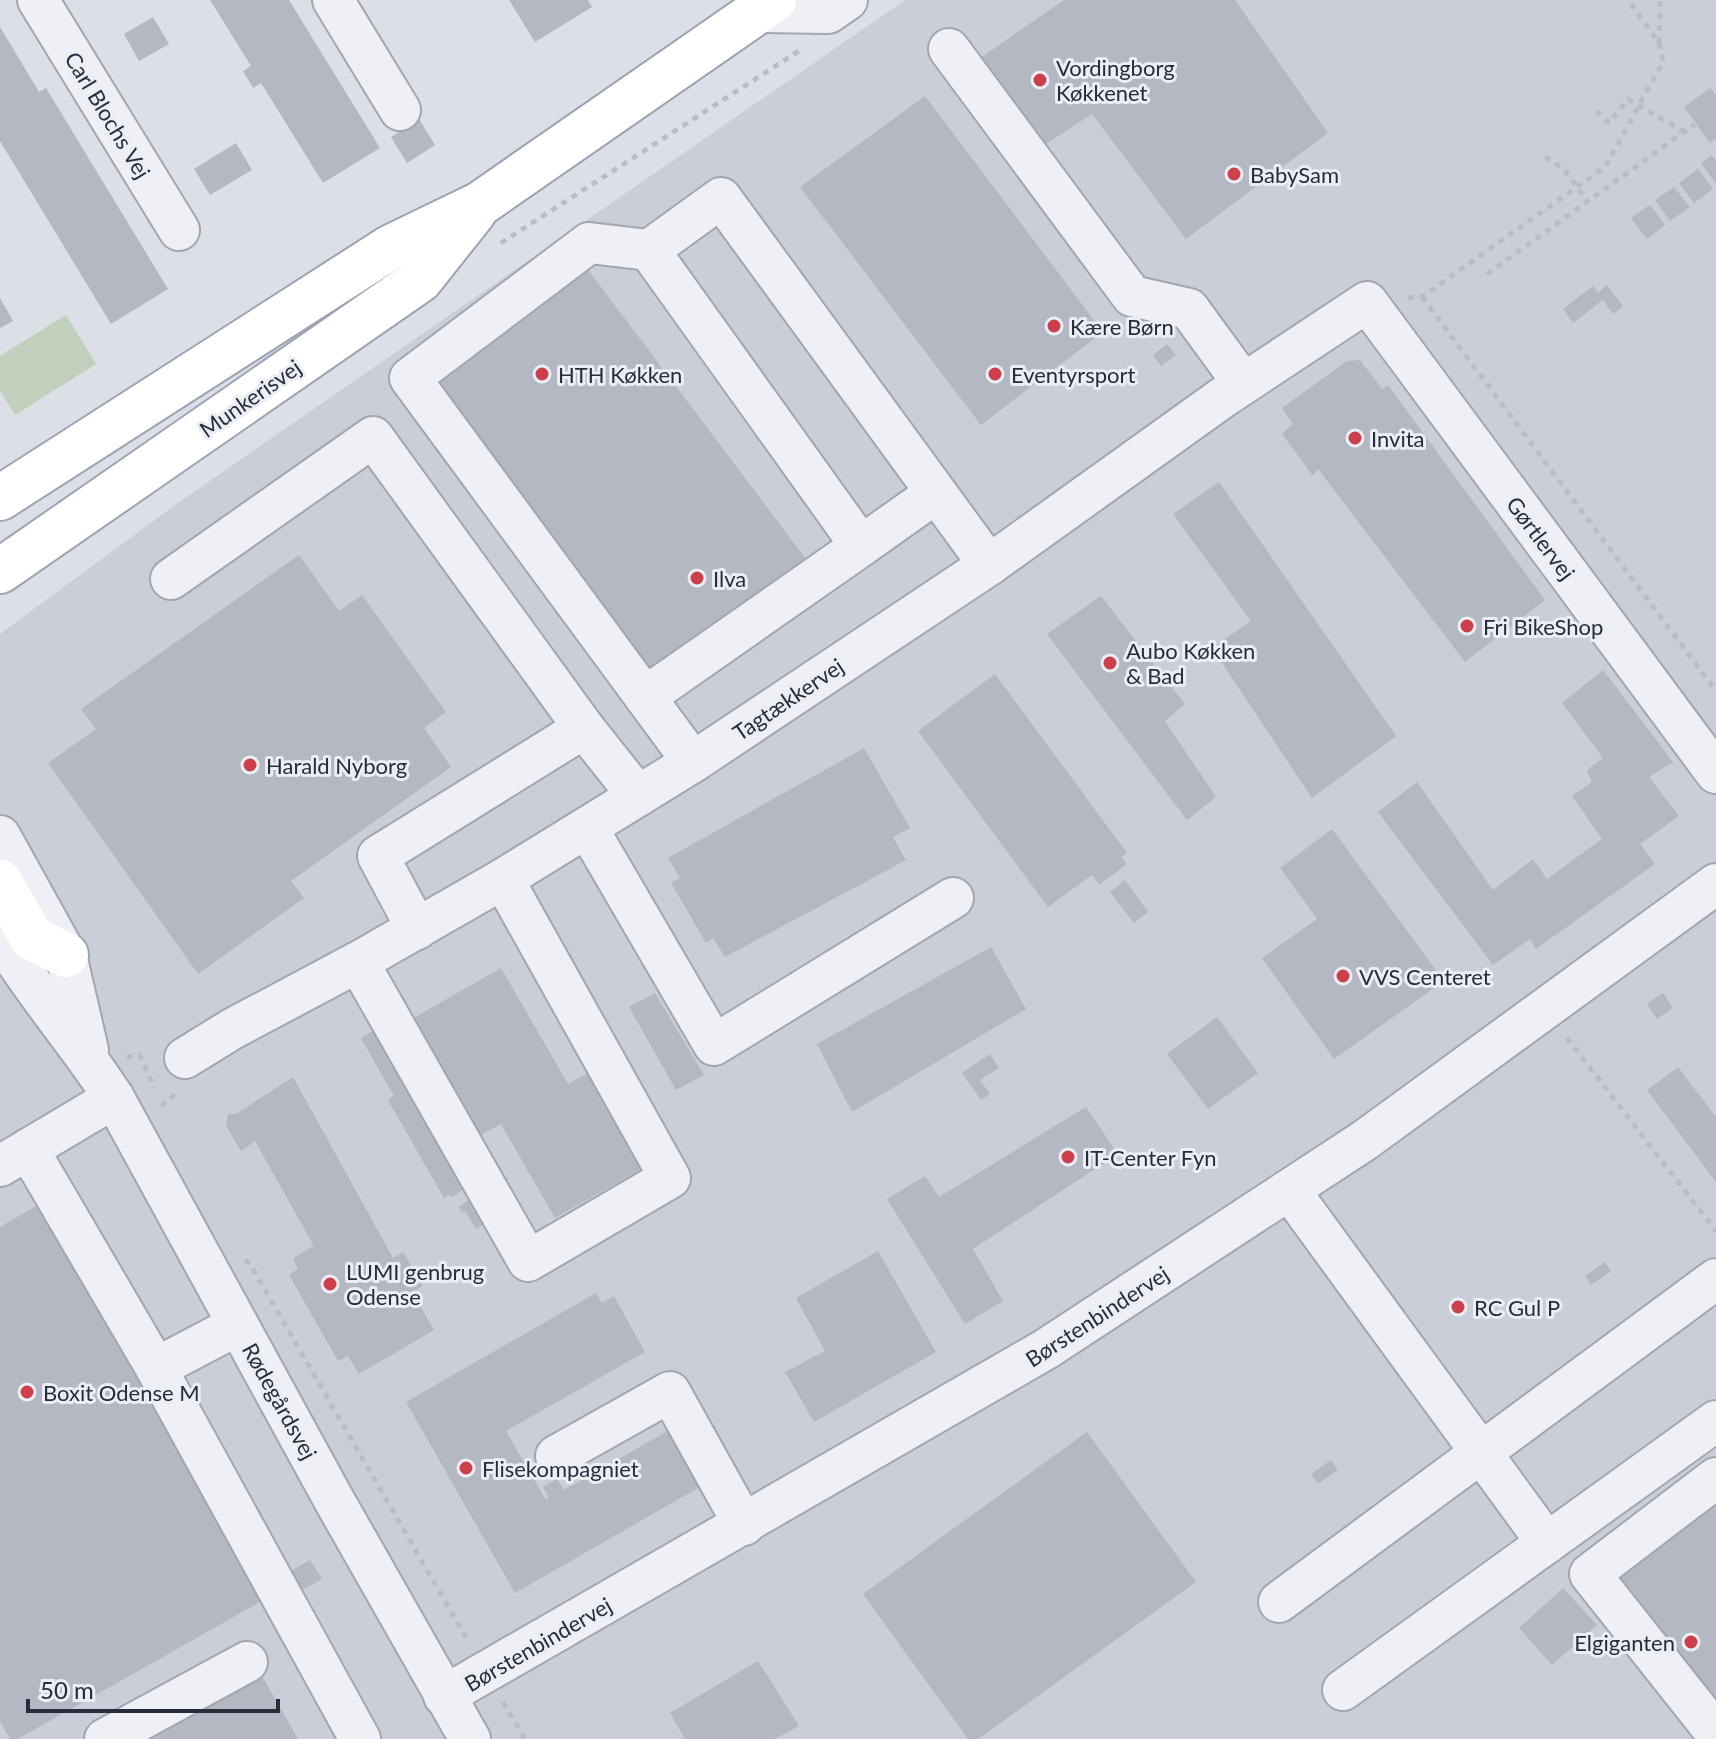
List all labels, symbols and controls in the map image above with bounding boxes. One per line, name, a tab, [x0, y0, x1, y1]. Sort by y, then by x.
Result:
street label: Carl Blochs Vej	[59, 47, 157, 183]
place label: Vordingborg Køkkenet	[1056, 54, 1175, 106]
marker: Vordingborg Køkkenet	[1031, 71, 1049, 89]
place label: BabySam	[1250, 161, 1339, 188]
marker: BabySam	[1225, 165, 1243, 183]
place label: Kære Børn	[1070, 313, 1174, 340]
marker: Kære Børn	[1045, 317, 1063, 335]
street label: Munkerisvej	[194, 353, 306, 443]
place label: HTH Køkken	[558, 361, 682, 388]
place label: Eventyrsport	[1011, 361, 1135, 388]
marker: HTH Køkken	[533, 365, 551, 383]
marker: Eventyrsport	[986, 365, 1004, 383]
place label: Invita	[1371, 425, 1425, 452]
marker: Invita	[1346, 429, 1364, 447]
street label: Gørtlervej	[1501, 491, 1581, 585]
place label: Ilva	[713, 565, 746, 592]
marker: Ilva	[688, 569, 706, 587]
place label: Fri BikeShop	[1483, 613, 1603, 640]
marker: Fri BikeShop	[1458, 617, 1476, 635]
place label: Aubo Køkken & Bad	[1126, 637, 1255, 689]
street label: Tagtækkervej	[727, 652, 849, 746]
marker: Aubo Køkken & Bad	[1101, 654, 1119, 672]
place label: Harald Nyborg	[266, 752, 407, 779]
marker: Harald Nyborg	[241, 756, 259, 774]
place label: VVS Centeret	[1359, 963, 1491, 990]
marker: VVS Centeret	[1334, 967, 1352, 985]
place label: IT-Center Fyn	[1084, 1144, 1217, 1171]
marker: IT-Center Fyn	[1059, 1148, 1077, 1166]
place label: LUMI genbrug Odense	[346, 1258, 484, 1310]
street label: Børstenbindervej	[1020, 1260, 1174, 1372]
marker: LUMI genbrug Odense	[321, 1275, 339, 1293]
place label: RC Gul P	[1474, 1294, 1560, 1321]
marker: RC Gul P	[1449, 1298, 1467, 1316]
street label: Rødegårdsvej	[237, 1338, 323, 1464]
place label: Boxit Odense M	[43, 1379, 200, 1406]
marker: Boxit Odense M	[18, 1383, 36, 1401]
place label: Flisekompagniet	[482, 1455, 639, 1482]
marker: Flisekompagniet	[457, 1459, 475, 1477]
street label: Børstenbindervej	[460, 1591, 616, 1697]
place label: Elgiganten	[1574, 1629, 1675, 1656]
marker: Elgiganten	[1682, 1633, 1700, 1651]
scale bar	[28, 1663, 278, 1713]
text: 50 m	[40, 1675, 94, 1704]

